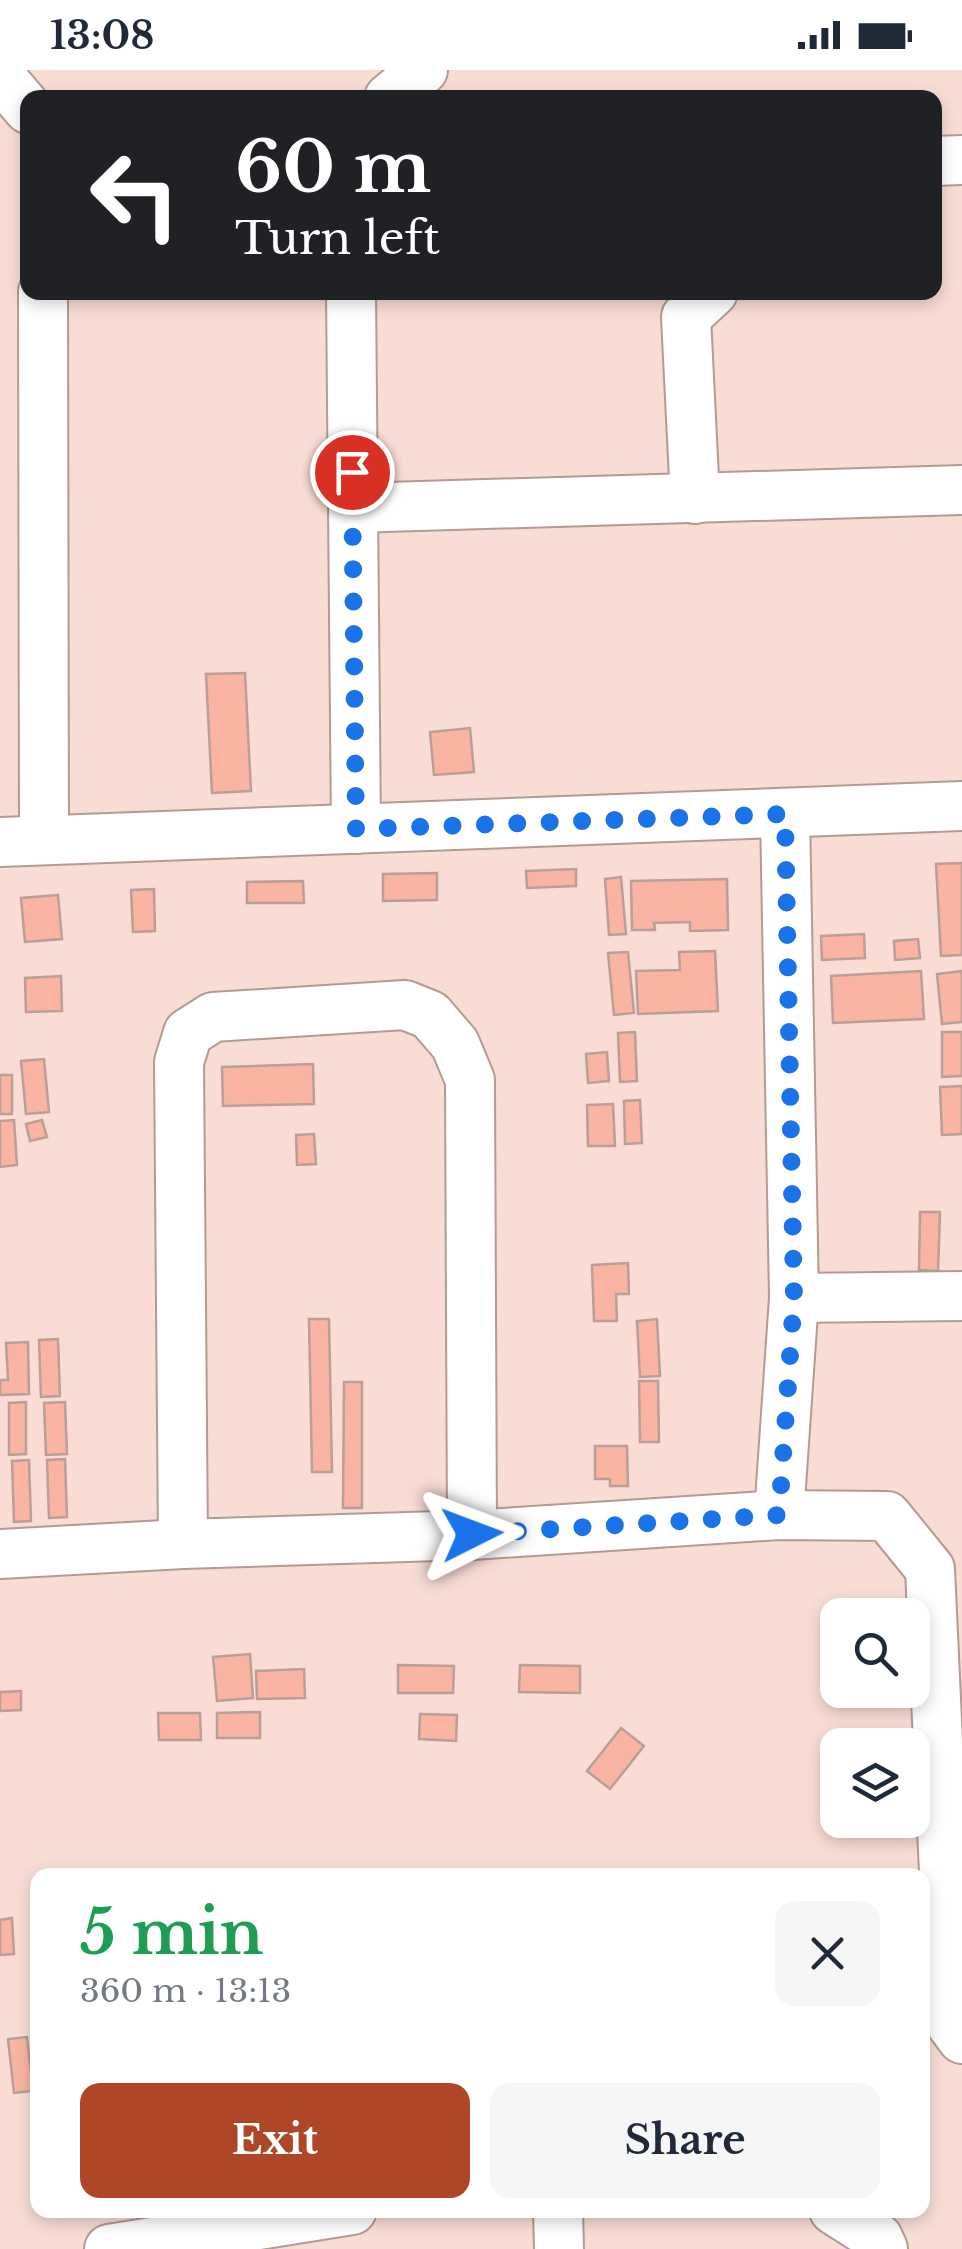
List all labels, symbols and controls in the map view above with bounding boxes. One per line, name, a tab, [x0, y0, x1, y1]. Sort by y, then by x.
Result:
text: 13:08	[50, 12, 154, 59]
text: 60 m	[235, 124, 431, 211]
icon: left	[70, 130, 200, 260]
text: Turn left	[235, 210, 440, 266]
pin	[310, 430, 395, 515]
icon: arrive	[325, 445, 380, 500]
position arrow	[420, 1482, 524, 1586]
map controls	[820, 1598, 930, 1838]
button: search	[820, 1598, 930, 1708]
button: layers	[820, 1728, 930, 1838]
text: 5 min	[80, 1896, 263, 1970]
button: close	[775, 1901, 880, 2006]
text: 360 m · 13:13	[80, 1971, 291, 2011]
button: Exit	[80, 2083, 470, 2198]
button: Share	[490, 2083, 880, 2198]

